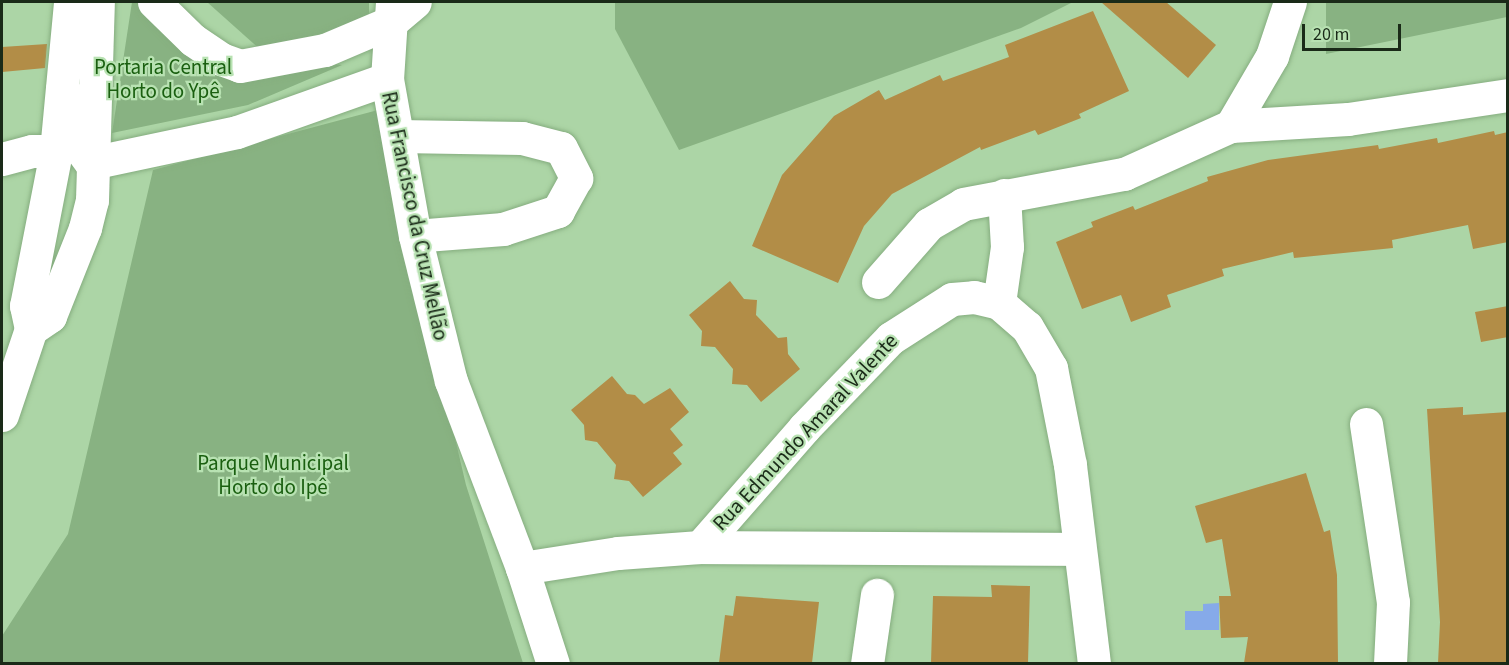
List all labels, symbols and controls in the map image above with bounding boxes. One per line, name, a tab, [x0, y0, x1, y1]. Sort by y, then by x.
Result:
scale bar	[1305, 12, 1404, 50]
text: 20 m	[1313, 22, 1349, 47]
park label: Portaria Central Horto do Ypê	[94, 54, 232, 104]
street label: Rua Francisco da Cruz Mellão	[376, 89, 454, 343]
street label: Rua Edmundo Amaral Valente	[707, 328, 903, 536]
park label: Parque Municipal Horto do Ipê	[197, 450, 349, 500]

